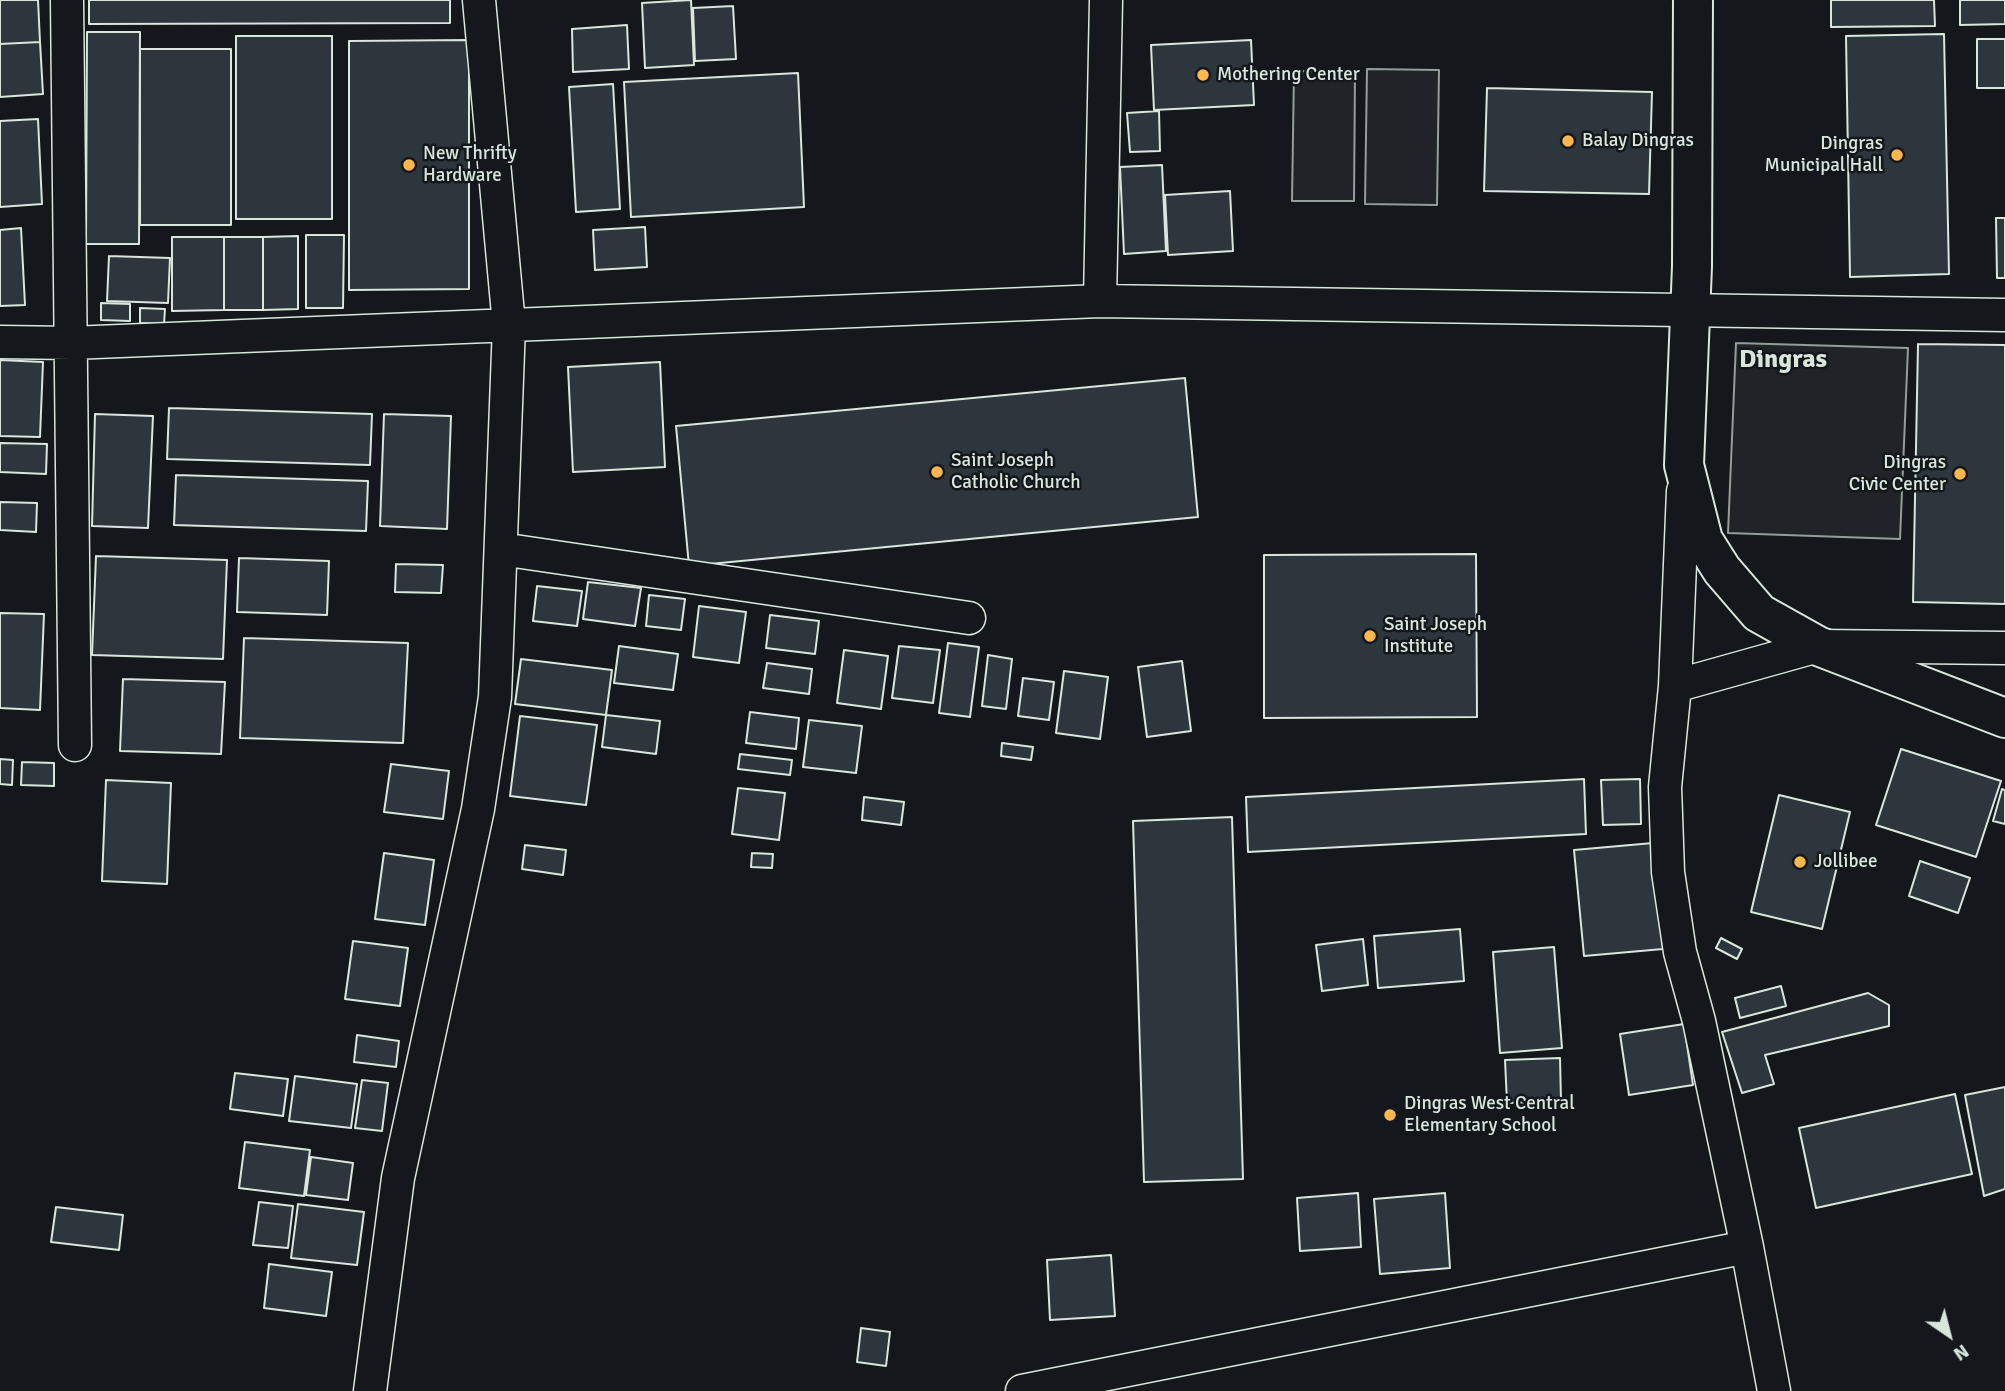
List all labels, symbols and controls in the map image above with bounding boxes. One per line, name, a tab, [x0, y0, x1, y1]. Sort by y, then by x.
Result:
place label: Mothering Center	[1217, 64, 1360, 86]
marker: Mothering Center	[1195, 67, 1211, 83]
place label: Balay Dingras	[1582, 130, 1694, 152]
marker: Balay Dingras	[1560, 133, 1576, 149]
place label: Dingras Municipal Hall	[1765, 133, 1883, 177]
place label: New Thrifty Hardware	[423, 143, 517, 187]
marker: Dingras Municipal Hall	[1889, 147, 1905, 163]
marker: New Thrifty Hardware	[401, 157, 417, 173]
district label: Dingras	[1739, 344, 1827, 376]
place label: Saint Joseph Catholic Church	[951, 450, 1081, 494]
place label: Dingras Civic Center	[1849, 452, 1946, 496]
marker: Saint Joseph Catholic Church	[929, 464, 945, 480]
marker: Dingras Civic Center	[1952, 466, 1968, 482]
place label: Saint Joseph Institute	[1384, 614, 1487, 658]
marker: Saint Joseph Institute	[1362, 628, 1378, 644]
place label: Jollibee	[1814, 851, 1877, 873]
marker: Jollibee	[1792, 854, 1808, 870]
place label: Dingras West Central Elementary School	[1404, 1093, 1575, 1137]
marker: Dingras West Central Elementary School	[1382, 1107, 1398, 1123]
north arrow	[1914, 1300, 1984, 1370]
text: N	[1949, 1339, 1973, 1366]

